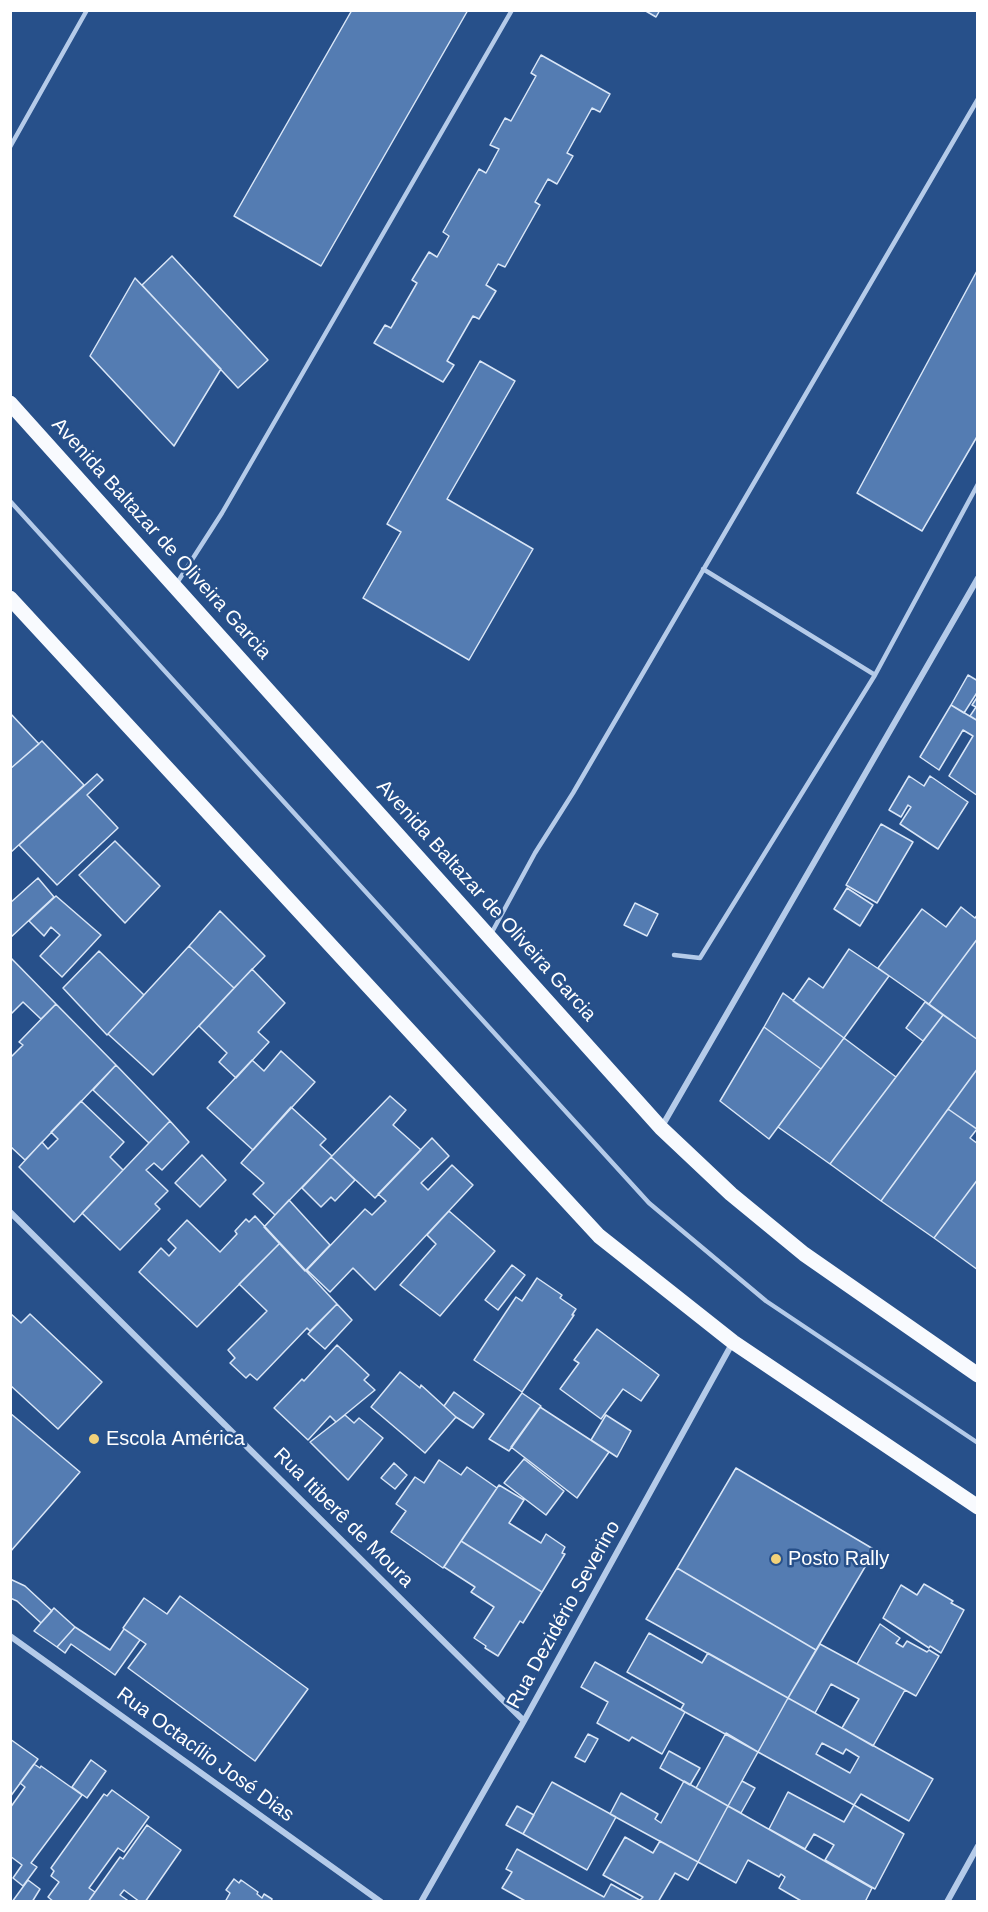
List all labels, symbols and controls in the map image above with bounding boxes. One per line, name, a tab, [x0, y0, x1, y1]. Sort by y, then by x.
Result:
street label: Avenida Baltazar de Oliveira Garcia	[46, 413, 276, 665]
street label: Avenida Baltazar de Oliveira Garcia	[371, 775, 601, 1027]
place label: Escola América	[106, 1427, 245, 1451]
marker: Escola América	[87, 1432, 101, 1446]
street label: Rua Itiberê de Moura	[268, 1443, 418, 1593]
street label: Rua Dezidério Severino	[502, 1517, 626, 1713]
place label: Posto Rally	[788, 1547, 889, 1571]
marker: Posto Rally	[769, 1552, 783, 1566]
street label: Rua Octacílio José Dias	[112, 1683, 298, 1827]

